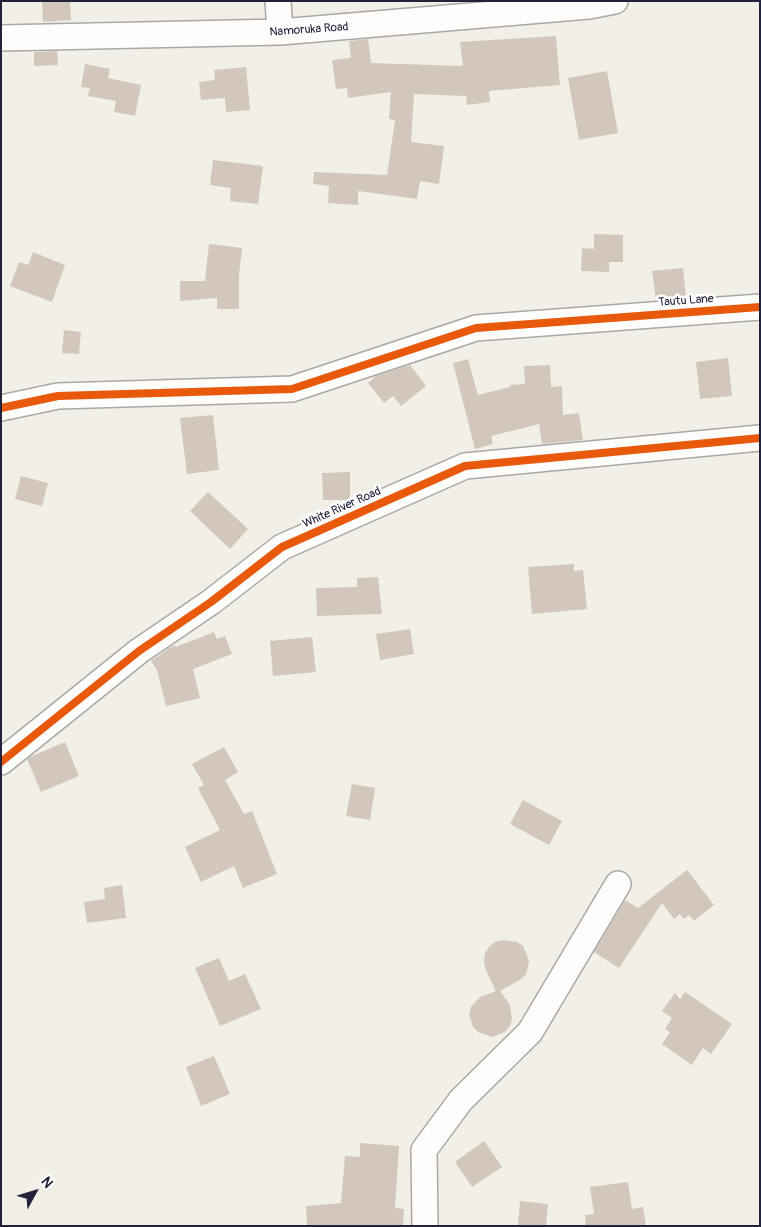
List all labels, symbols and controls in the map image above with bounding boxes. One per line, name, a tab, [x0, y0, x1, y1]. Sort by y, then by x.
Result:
street label: Namoruka Road	[269, 20, 349, 40]
street label: Tautu Lane	[658, 292, 714, 310]
street label: White River Road	[301, 484, 383, 532]
north arrow	[10, 1167, 60, 1217]
text: N	[37, 1173, 57, 1191]

